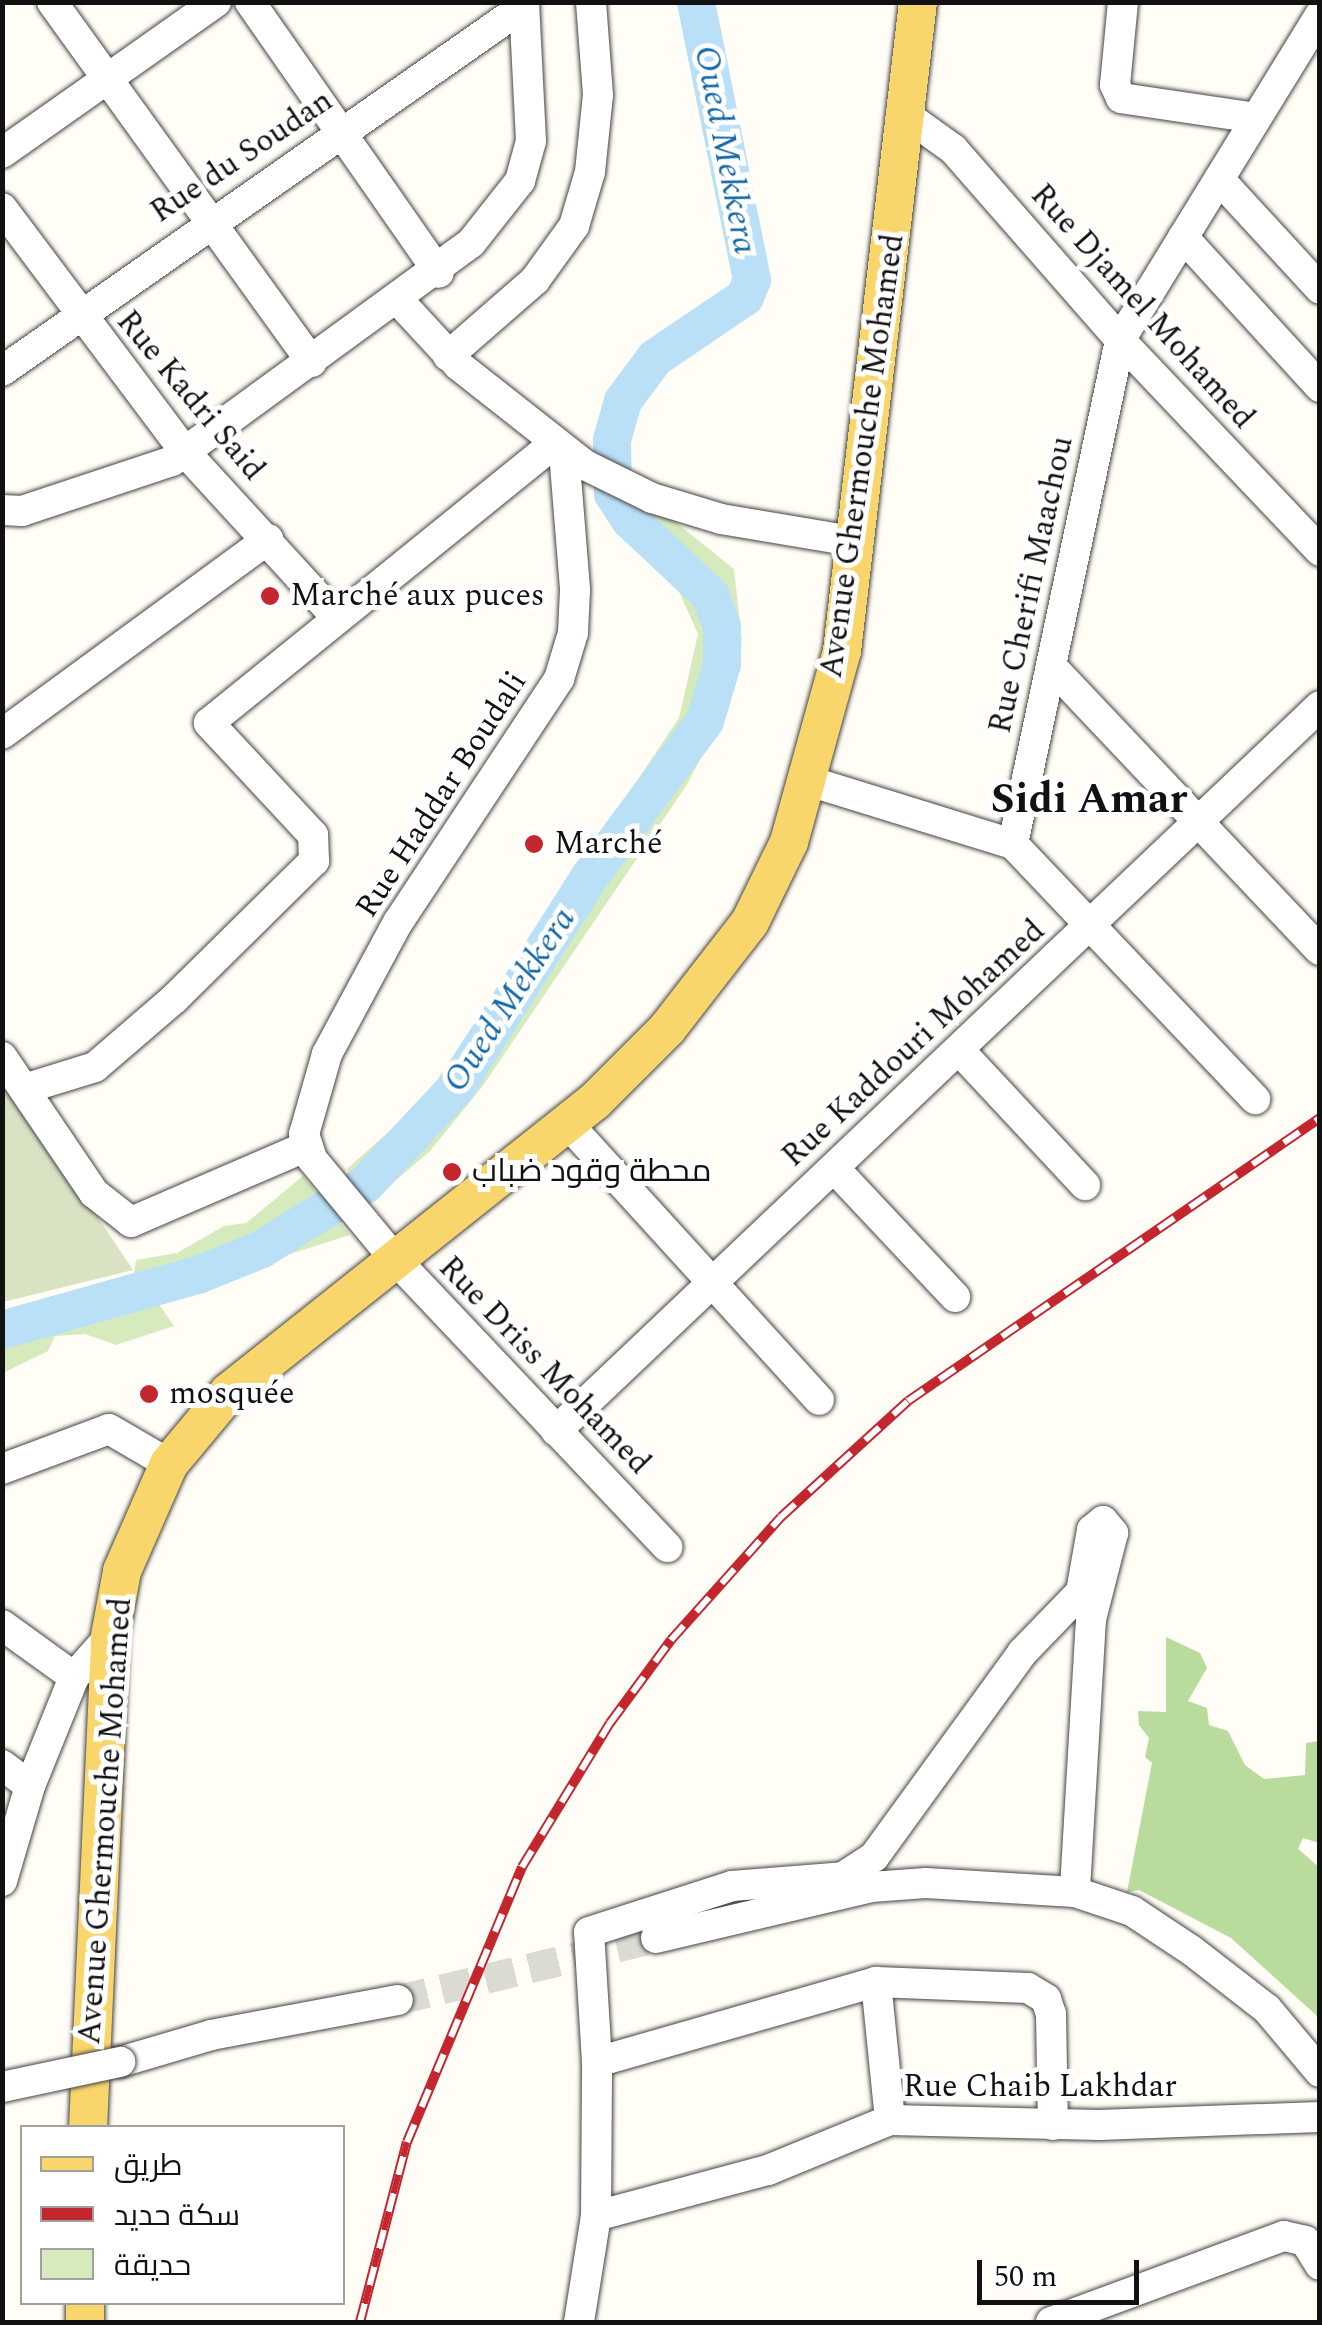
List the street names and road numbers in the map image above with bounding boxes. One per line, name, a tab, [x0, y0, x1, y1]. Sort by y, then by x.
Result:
street label: Rue du Soudan	[144, 82, 340, 232]
street label: Rue Djamel Mohamed	[1022, 177, 1262, 437]
street label: Avenue Ghermouche Mohamed	[813, 231, 913, 681]
street label: Rue Kadri Said	[108, 303, 272, 489]
street label: Rue Cherifi Maachou	[982, 433, 1082, 737]
street label: Rue Haddar Boudali	[348, 665, 536, 925]
street label: Rue Kaddouri Mohamed	[775, 912, 1053, 1176]
street label: Rue Driss Mohamed	[430, 1249, 658, 1483]
street label: Avenue Ghermouche Mohamed	[71, 1596, 141, 2046]
street label: Rue Chaib Lakhdar	[903, 2068, 1177, 2106]

